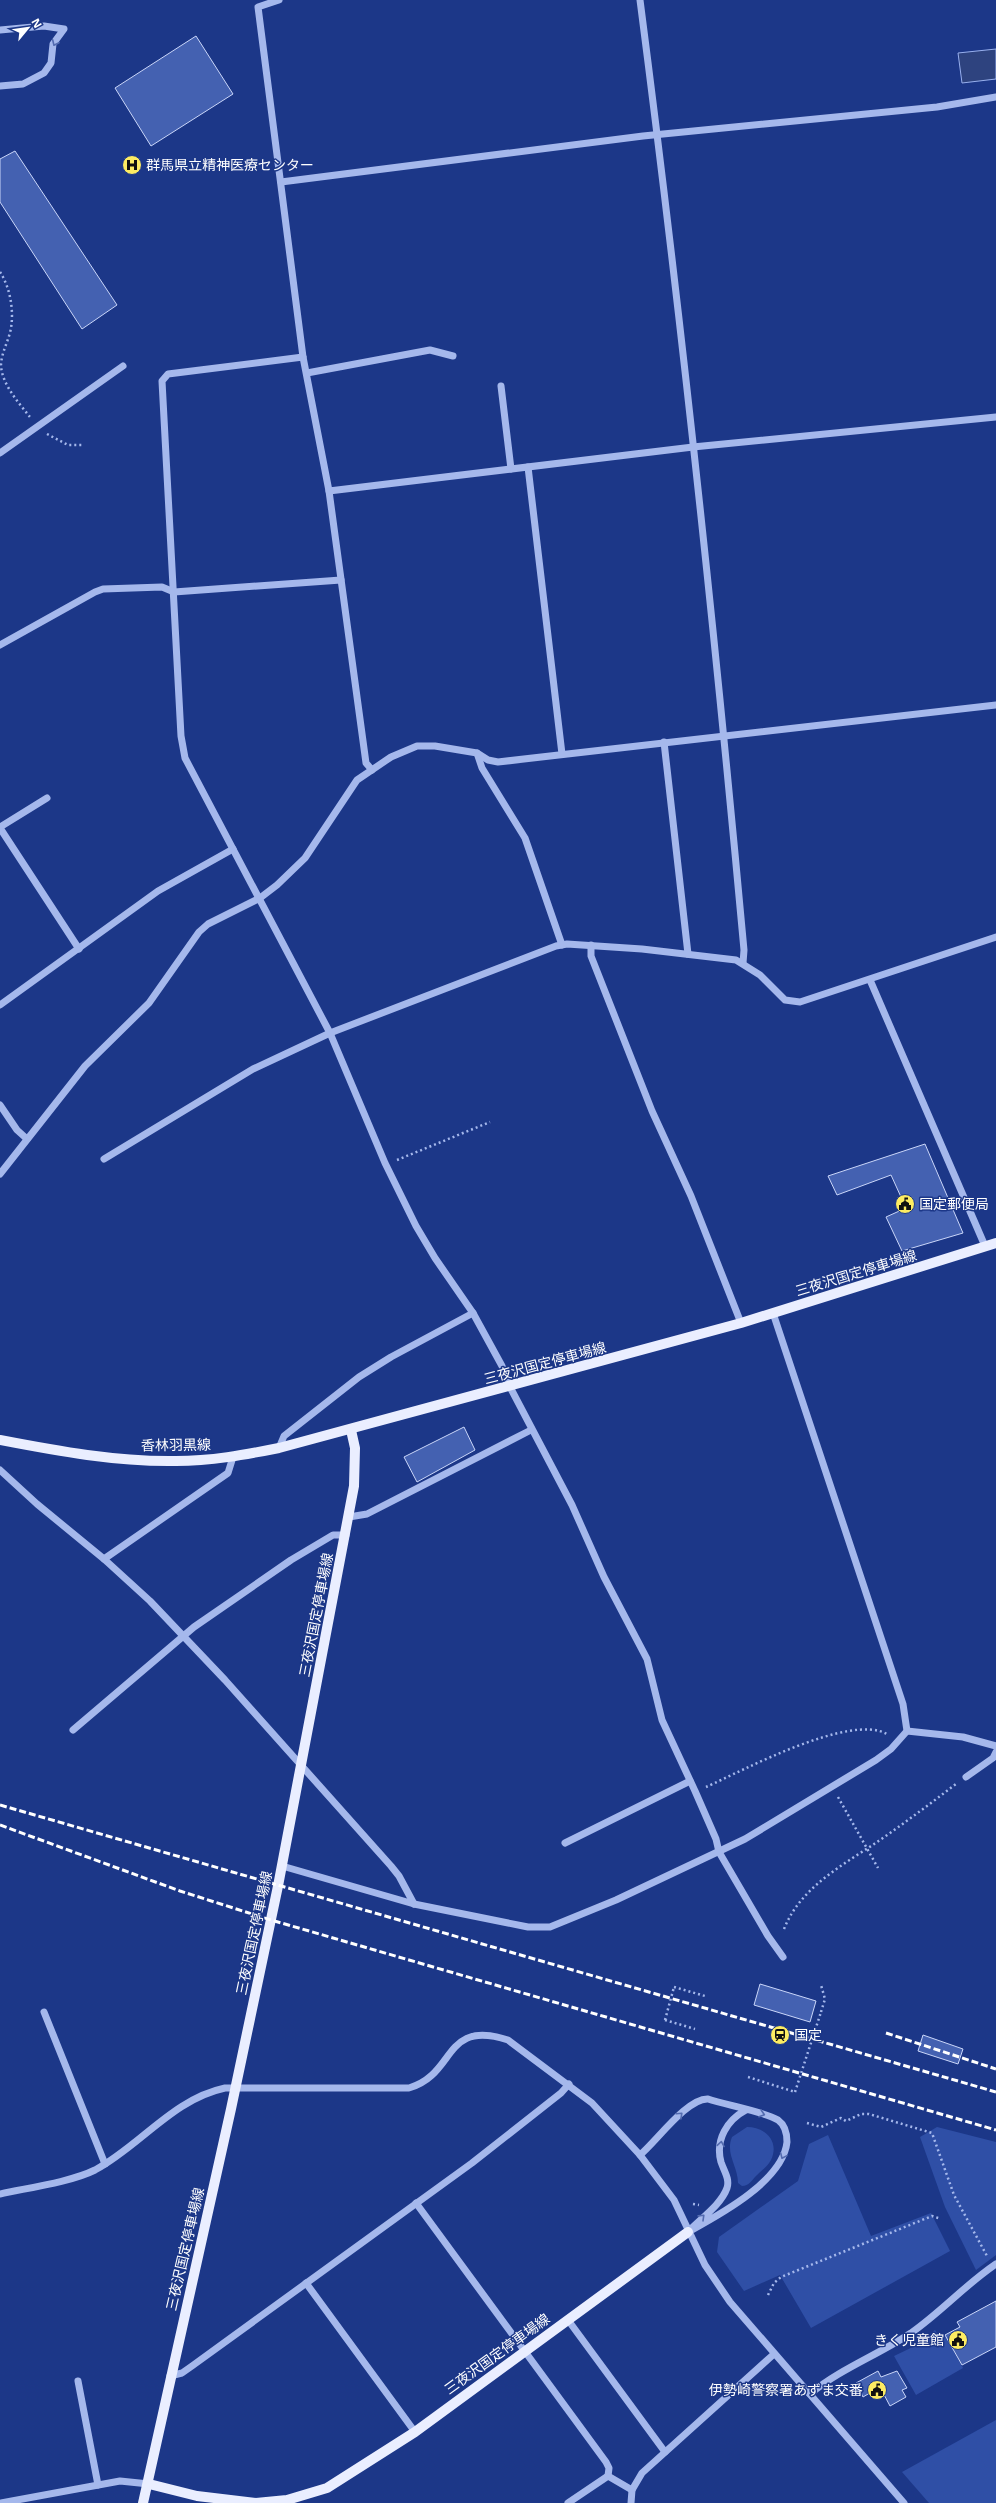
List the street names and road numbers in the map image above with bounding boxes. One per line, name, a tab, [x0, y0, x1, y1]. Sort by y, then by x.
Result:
street label: 三夜沢国定停車場線	[793, 1245, 919, 1300]
street label: 三夜沢国定停車場線	[482, 1337, 608, 1388]
street label: 香林羽黒線	[141, 1434, 211, 1455]
street label: 三夜沢国定停車場線	[294, 1551, 337, 1679]
street label: 三夜沢国定停車場線	[231, 1869, 276, 1996]
street label: 三夜沢国定停車場線	[161, 2185, 208, 2312]
street label: 三夜沢国定停車場線	[440, 2309, 553, 2398]

